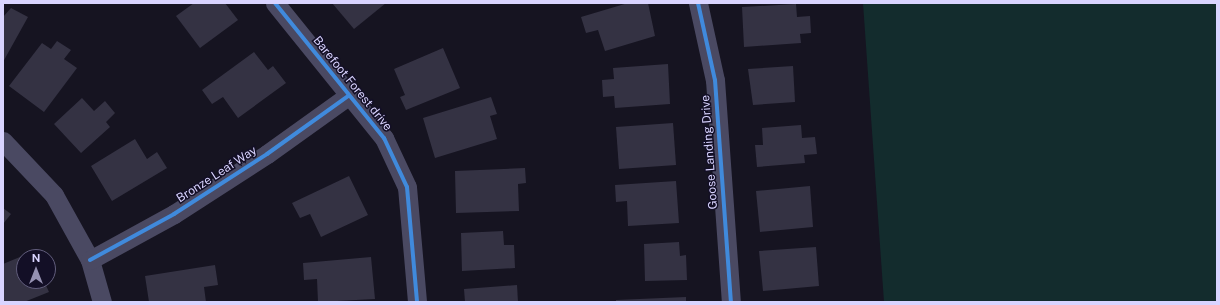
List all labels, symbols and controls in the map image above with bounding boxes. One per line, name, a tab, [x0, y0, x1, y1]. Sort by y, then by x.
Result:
street label: Barefoot Forest drive	[309, 34, 395, 134]
street label: Goose Landing Drive	[699, 94, 721, 210]
street label: Bronze Leaf Way	[174, 144, 260, 206]
north arrow	[16, 249, 56, 289]
text: N	[32, 252, 40, 264]

